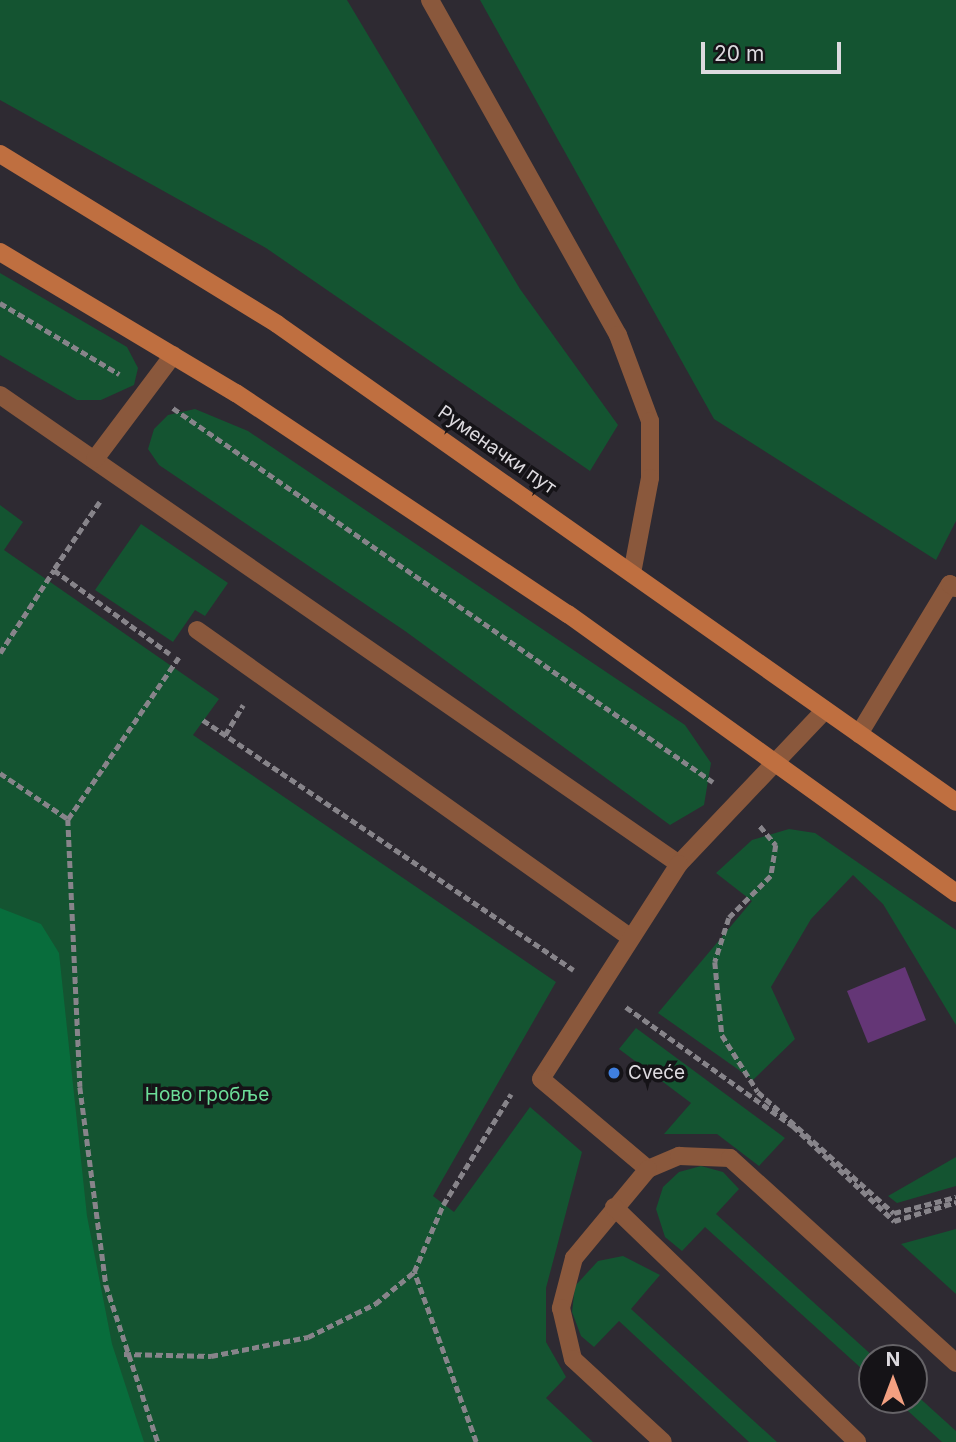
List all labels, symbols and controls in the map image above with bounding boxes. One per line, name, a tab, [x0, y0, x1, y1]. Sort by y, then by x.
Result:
scale bar	[704, 28, 844, 72]
text: 20 m	[714, 41, 764, 66]
street label: Руменачки пут	[434, 401, 560, 499]
place label: Cveće	[628, 1062, 685, 1084]
marker: Cveće	[606, 1065, 622, 1081]
park label: Ново гробље	[145, 1084, 269, 1106]
north arrow	[858, 1344, 928, 1414]
text: N	[886, 1348, 900, 1371]

